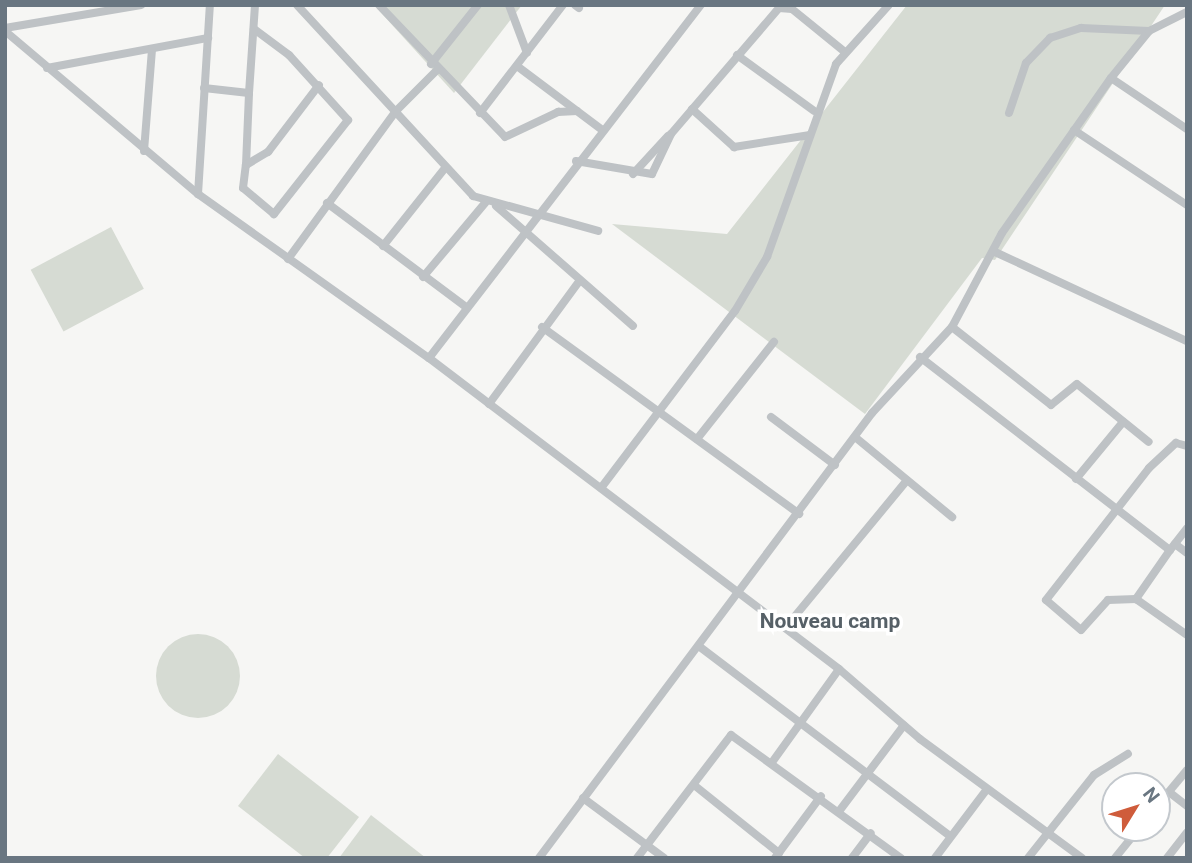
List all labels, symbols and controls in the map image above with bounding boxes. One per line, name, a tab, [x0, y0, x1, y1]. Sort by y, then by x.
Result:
district label: Nouveau camp	[760, 608, 900, 634]
north arrow	[1101, 772, 1171, 842]
text: N	[1138, 783, 1165, 807]

